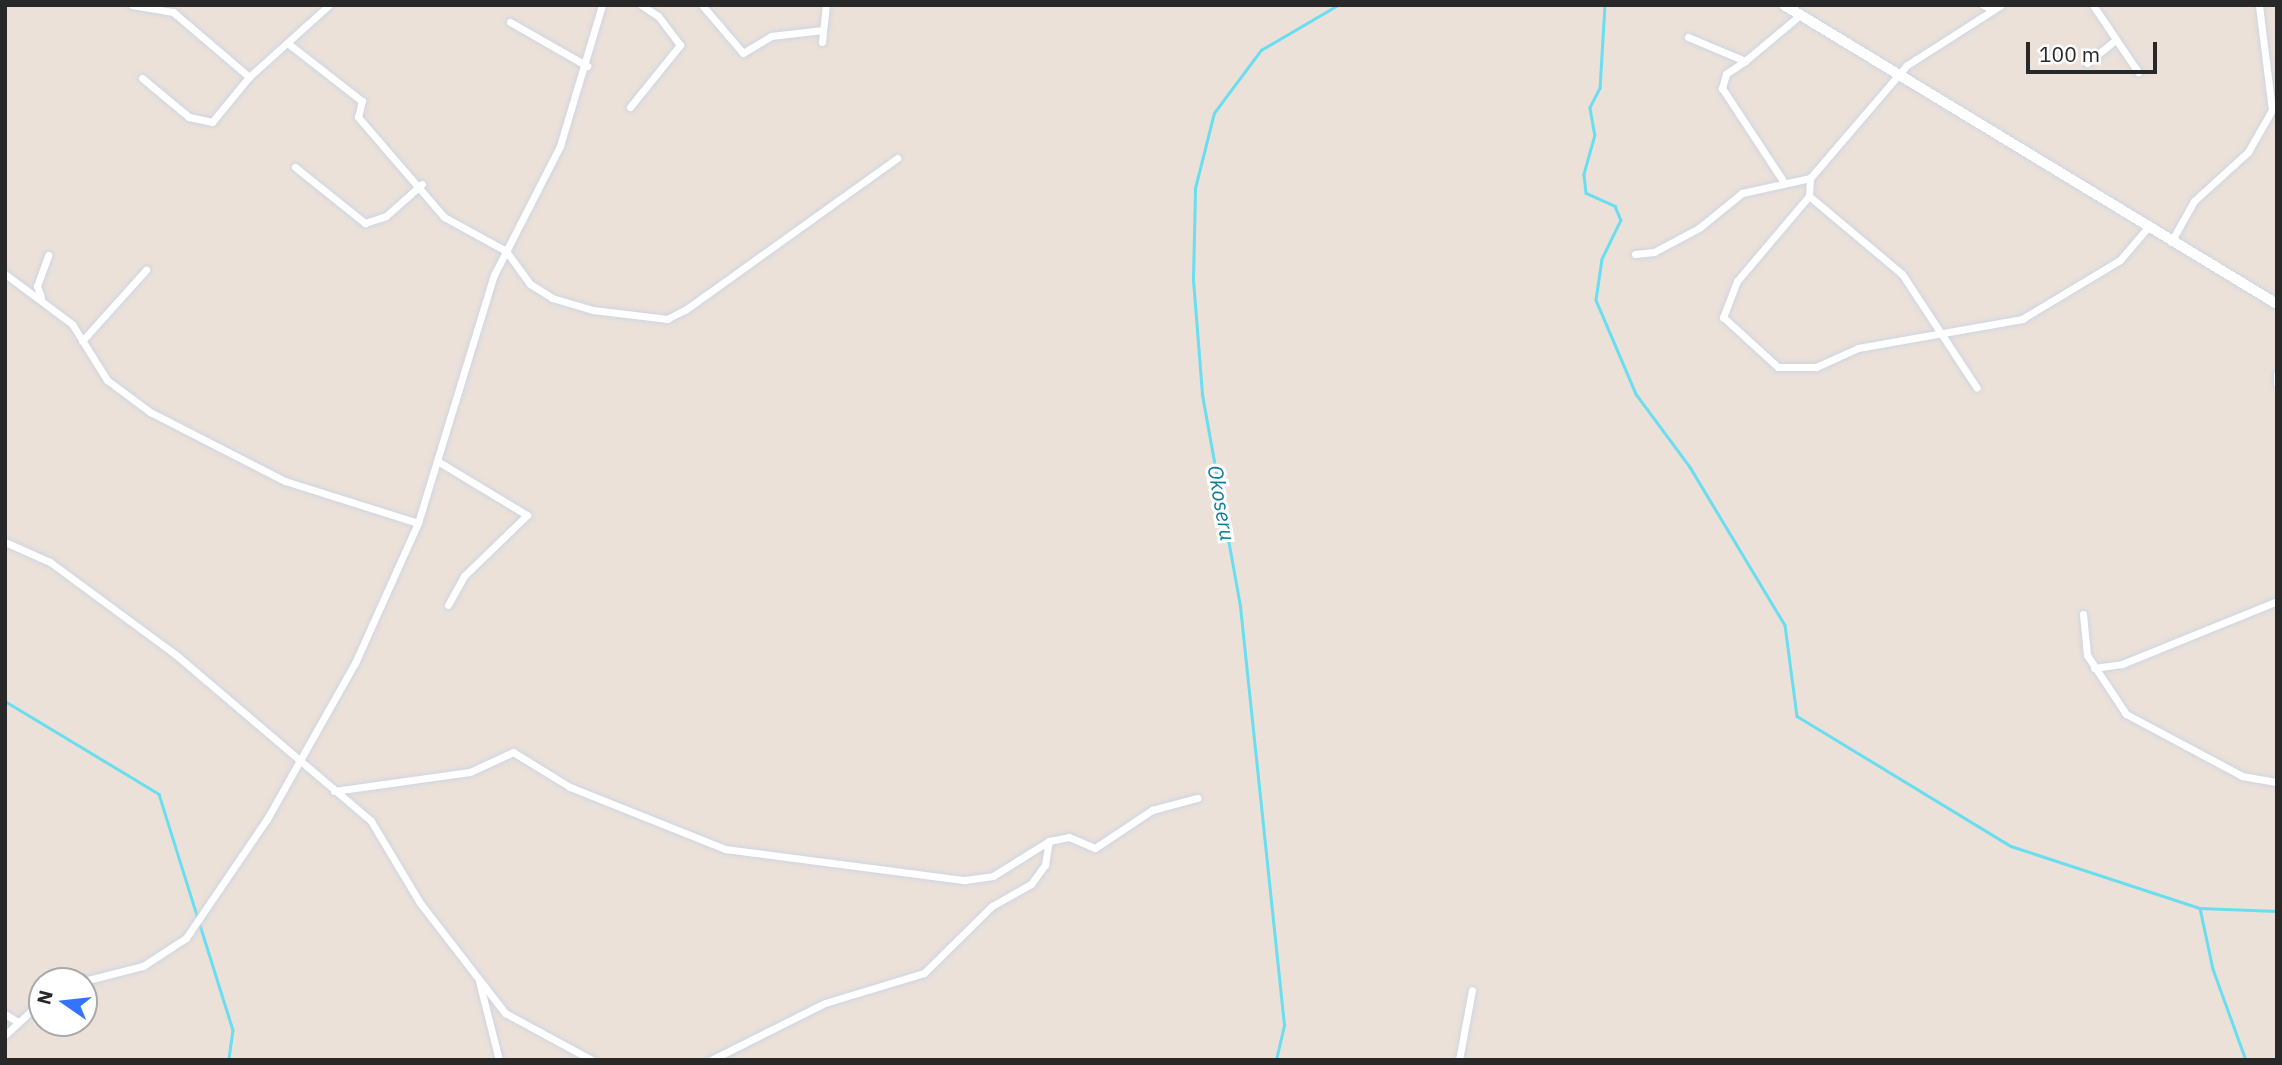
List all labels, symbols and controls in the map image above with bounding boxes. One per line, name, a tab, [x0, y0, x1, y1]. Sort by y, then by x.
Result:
scale bar	[2030, 28, 2161, 72]
text: 100 m	[2039, 40, 2100, 68]
water label: Okoseru	[1203, 463, 1241, 543]
north arrow	[28, 967, 98, 1037]
text: N	[31, 988, 58, 1007]

